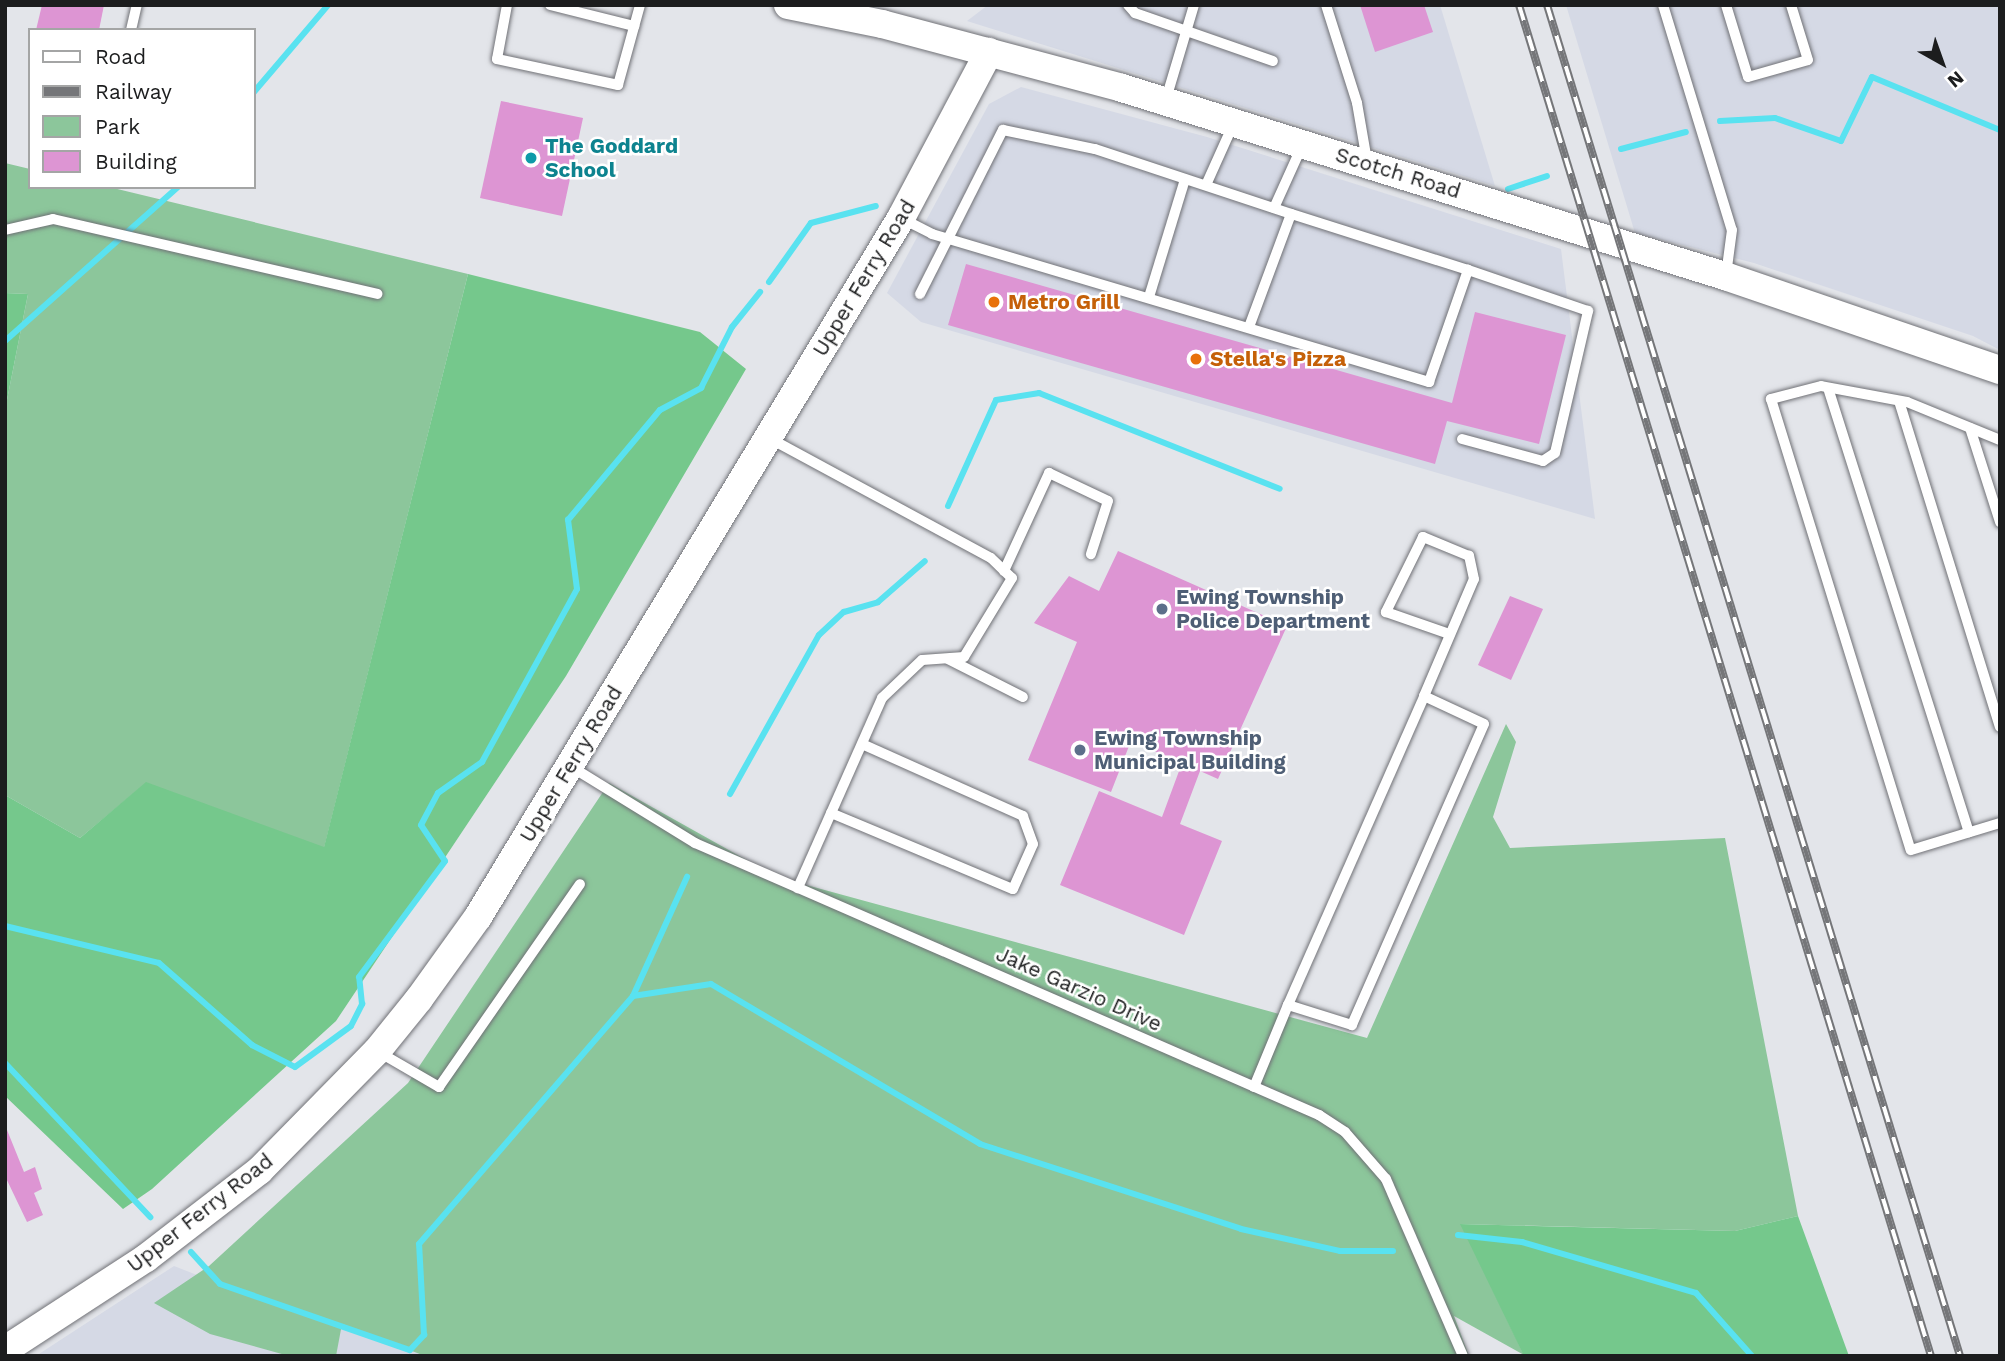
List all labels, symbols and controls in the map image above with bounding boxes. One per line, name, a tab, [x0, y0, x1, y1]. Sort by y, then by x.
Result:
legend	[28, 28, 256, 189]
north arrow	[1907, 28, 1977, 98]
text: Road	[95, 44, 146, 69]
text: N	[1943, 66, 1969, 93]
text: Railway	[95, 79, 172, 104]
text: Park	[95, 114, 140, 139]
place label: The Goddard School	[545, 133, 678, 183]
street label: Scotch Road	[1332, 142, 1464, 204]
text: Building	[95, 149, 177, 174]
marker: The Goddard School	[523, 150, 539, 166]
street label: Upper Ferry Road	[807, 195, 921, 361]
place label: Metro Grill	[1008, 289, 1120, 315]
marker: Metro Grill	[986, 294, 1002, 310]
place label: Stella's Pizza	[1210, 346, 1346, 372]
marker: Stella's Pizza	[1188, 351, 1204, 367]
place label: Ewing Township Police Department	[1176, 584, 1370, 634]
marker: Ewing Township Police Department	[1154, 601, 1170, 617]
street label: Upper Ferry Road	[514, 681, 628, 847]
place label: Ewing Township Municipal Building	[1094, 725, 1286, 775]
marker: Ewing Township Municipal Building	[1072, 742, 1088, 758]
street label: Jake Garzio Drive	[992, 941, 1166, 1037]
street label: Upper Ferry Road	[122, 1148, 278, 1278]

